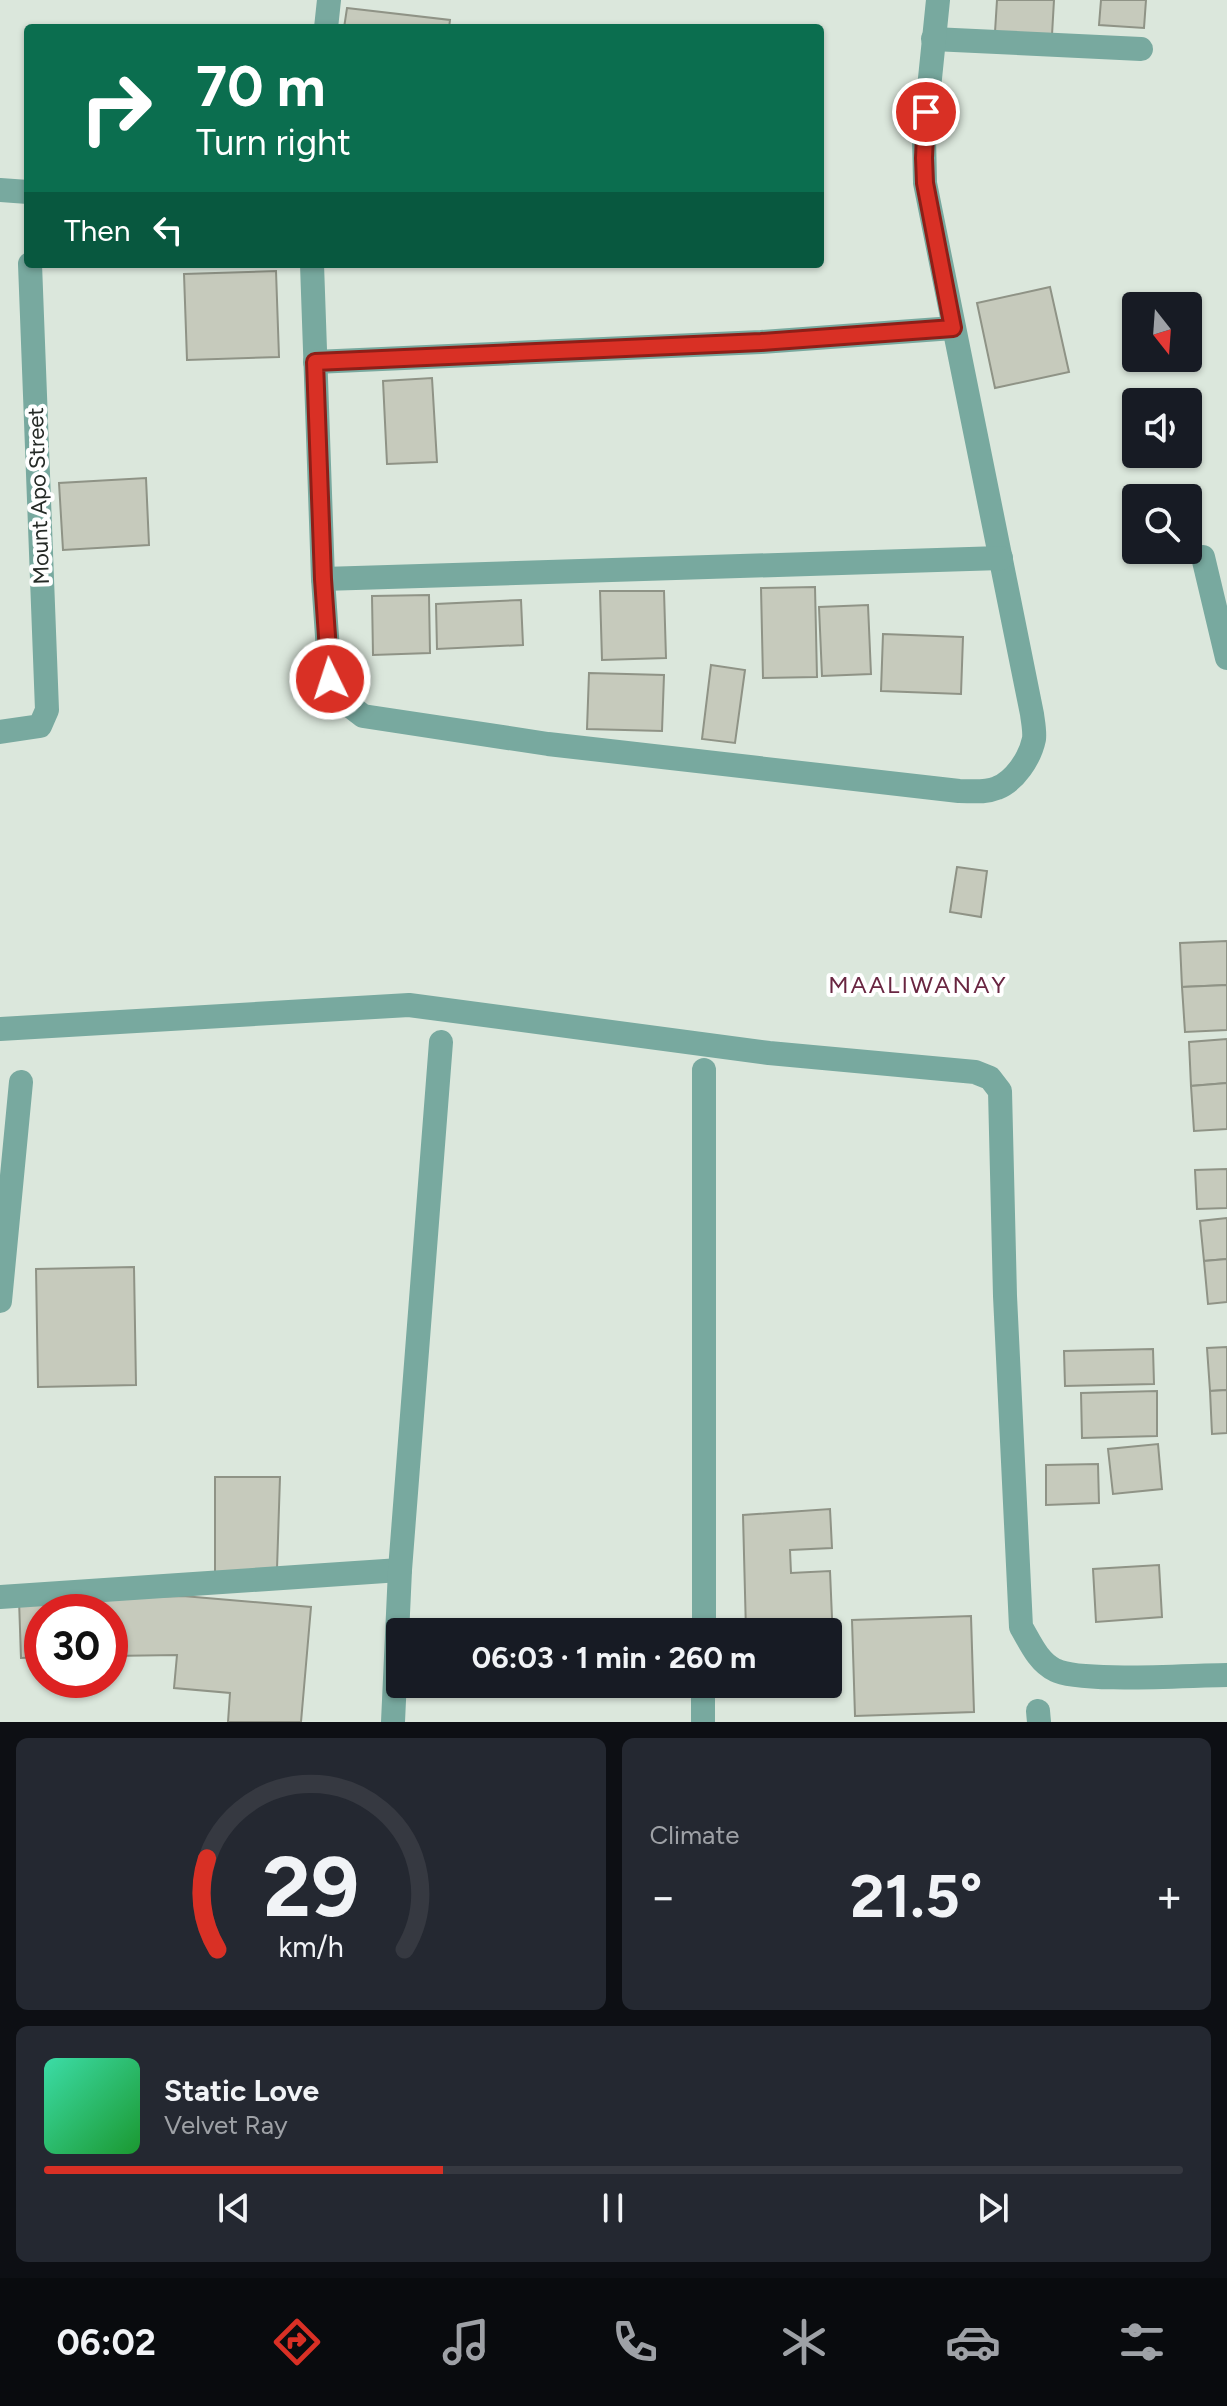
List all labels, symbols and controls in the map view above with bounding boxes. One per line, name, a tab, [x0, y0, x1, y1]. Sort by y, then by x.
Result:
text: 70 m	[196, 53, 326, 120]
icon: right	[64, 56, 168, 160]
pin	[892, 78, 960, 146]
icon: arrive	[904, 90, 948, 134]
text: Turn right	[196, 121, 351, 164]
icon: left	[146, 208, 190, 252]
text: Then	[64, 212, 130, 249]
north arrow	[1122, 292, 1202, 372]
map controls	[1122, 292, 1202, 564]
button: sound	[1122, 388, 1202, 468]
street label: Mount Apo Street	[22, 407, 55, 585]
button: search	[1122, 484, 1202, 564]
position arrow	[288, 637, 372, 721]
district label: MAALIWANAY	[828, 970, 1008, 999]
speed limit sign: 30	[24, 1594, 128, 1698]
text: 06:03 · 1 min · 260 m	[472, 1639, 756, 1676]
text: Climate	[650, 1819, 739, 1851]
text: 29	[263, 1837, 359, 1937]
text: 21.5°	[850, 1860, 982, 1932]
text: −	[650, 1870, 677, 1923]
text: +	[1156, 1870, 1183, 1923]
text: km/h	[278, 1930, 343, 1964]
text: Static Love	[164, 2072, 319, 2109]
text: Velvet Ray	[164, 2109, 288, 2141]
icon: previous	[212, 2186, 256, 2230]
icon: pause	[591, 2186, 635, 2230]
icon: next	[971, 2186, 1015, 2230]
icon: directions	[269, 2314, 325, 2370]
icon: music	[438, 2314, 494, 2370]
icon: phone	[607, 2314, 663, 2370]
icon: climate	[776, 2314, 832, 2370]
icon: car	[945, 2314, 1001, 2370]
icon: filters	[1114, 2314, 1170, 2370]
text: 06:02	[57, 2321, 156, 2364]

